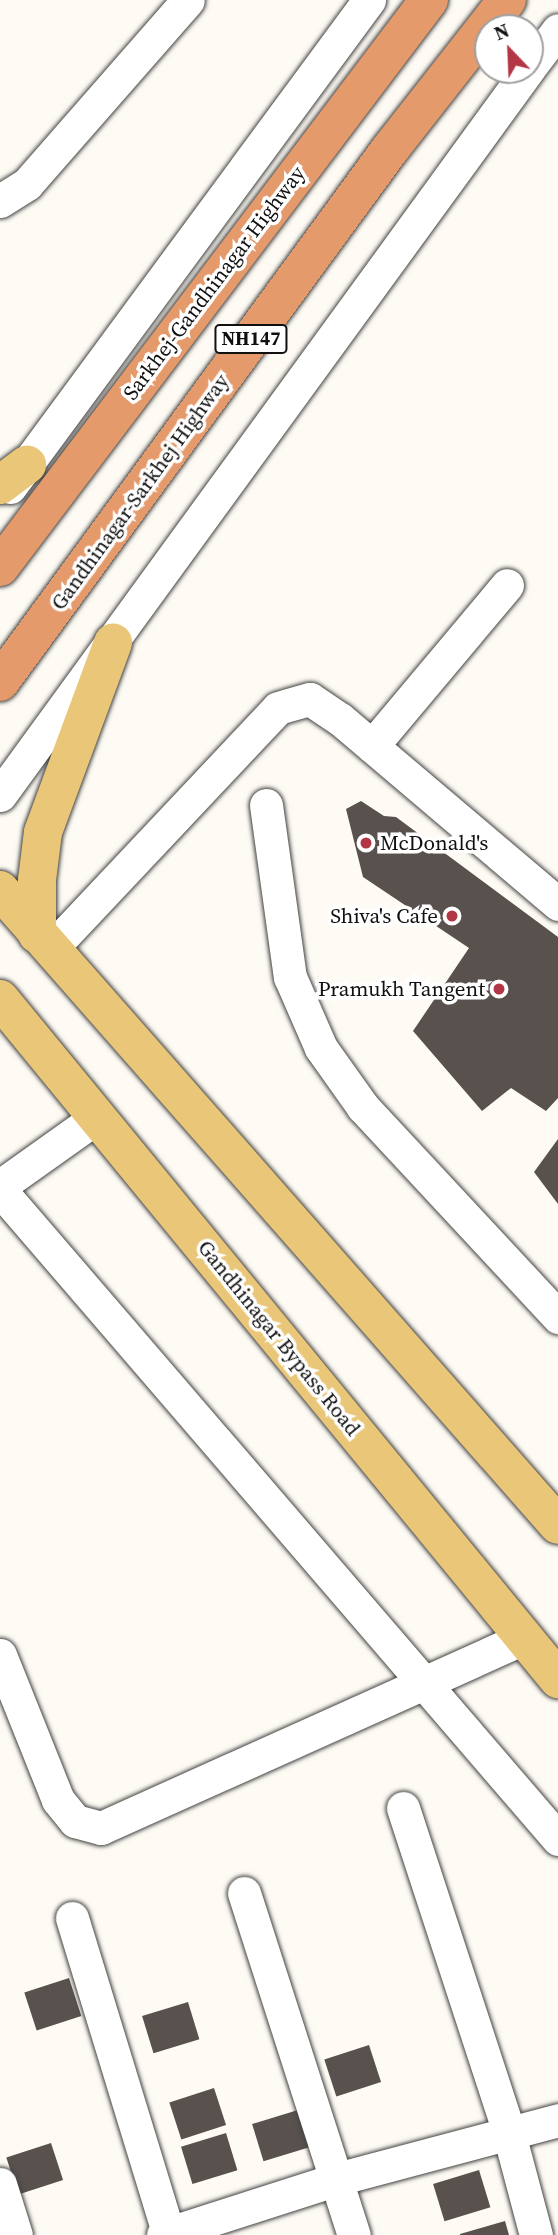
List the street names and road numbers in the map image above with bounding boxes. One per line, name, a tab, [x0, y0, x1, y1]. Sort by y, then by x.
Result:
street label: Sarkhej-Gandhinagar Highway	[118, 161, 310, 405]
road number: NH147	[214, 324, 288, 354]
street label: Gandhinagar-Sarkhej Highway	[46, 369, 234, 615]
street label: Gandhinagar Bypass Road	[192, 1235, 366, 1441]

